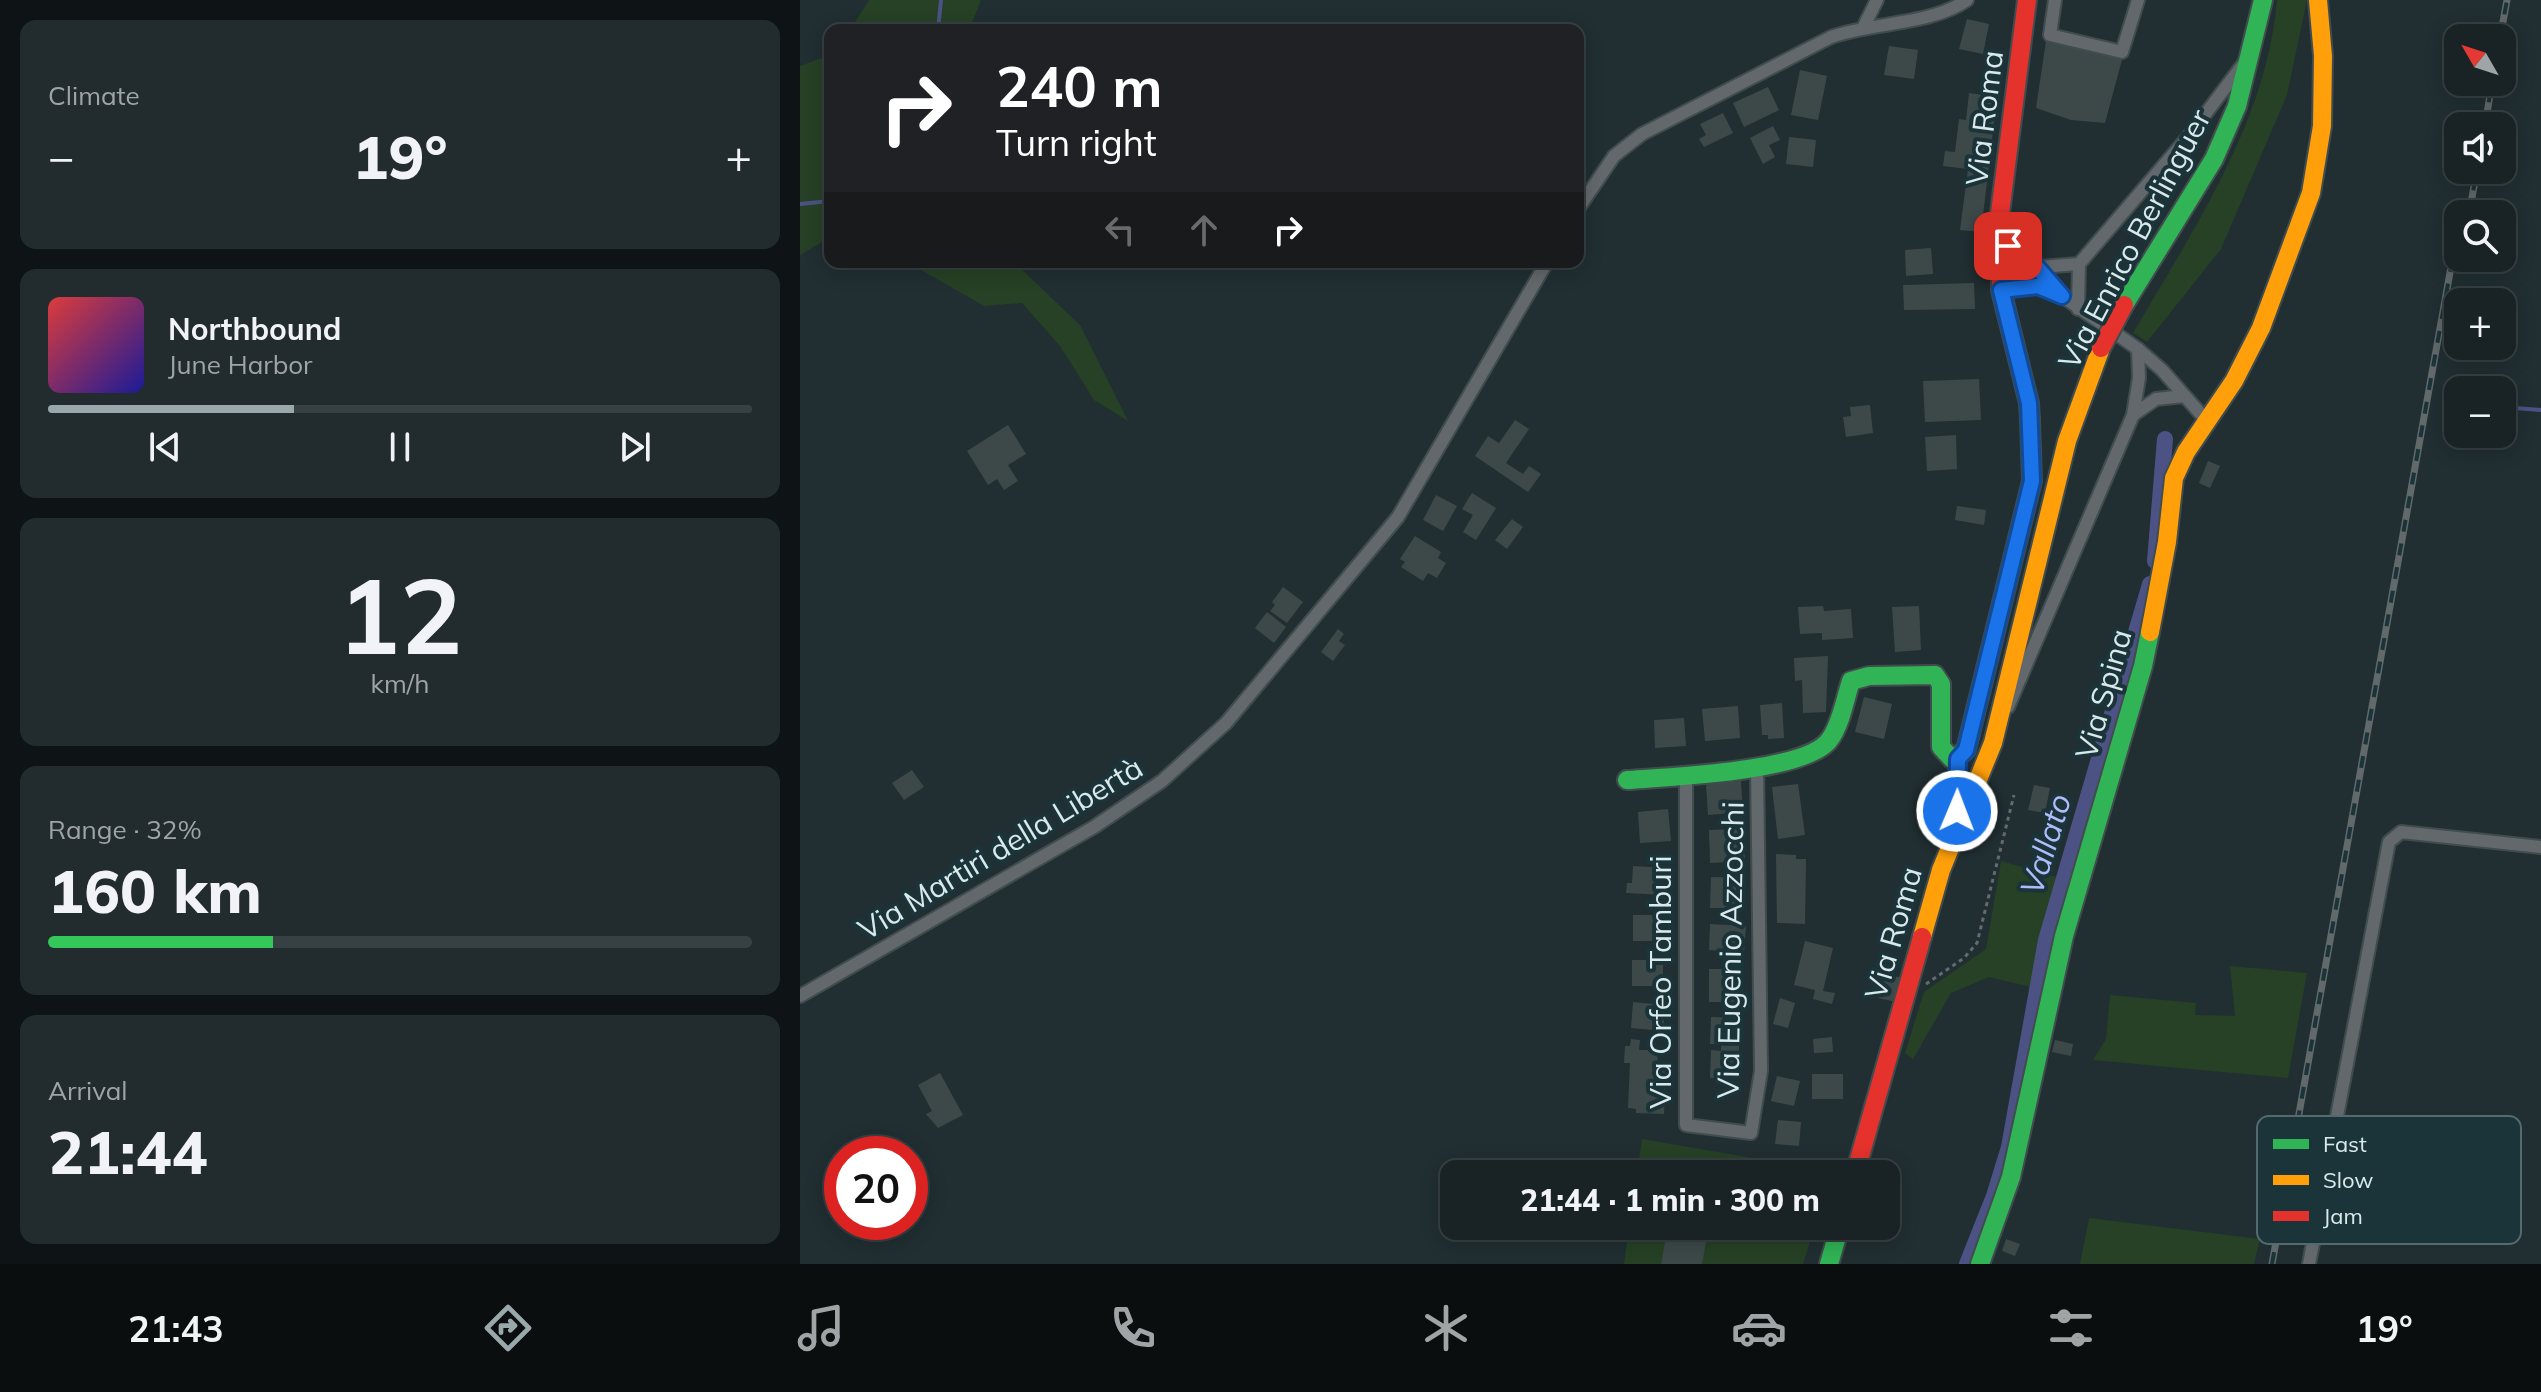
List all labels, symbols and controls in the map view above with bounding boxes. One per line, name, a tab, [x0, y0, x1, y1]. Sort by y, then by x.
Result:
north arrow	[2444, 24, 2516, 96]
map controls	[2444, 24, 2516, 448]
street label: Via Roma	[1957, 48, 2011, 188]
text: 240 m	[996, 51, 1163, 121]
icon: right	[864, 56, 968, 160]
text: Climate	[48, 79, 140, 112]
street label: Via Enrico Berlinguer	[2049, 103, 2219, 375]
button: sound	[2444, 112, 2516, 184]
text: 19°	[352, 119, 448, 194]
text: Turn right	[996, 120, 1157, 165]
text: −	[48, 129, 74, 184]
text: +	[726, 129, 752, 184]
button: search	[2444, 200, 2516, 272]
icon: left	[1098, 208, 1142, 252]
icon: ahead	[1182, 208, 1226, 252]
icon: right	[1266, 208, 1310, 252]
pin	[1974, 212, 2042, 280]
icon: arrive	[1986, 224, 2030, 268]
button: +	[2444, 288, 2516, 360]
text: Northbound	[168, 310, 341, 348]
text: June Harbor	[168, 348, 313, 381]
button: −	[2444, 376, 2516, 448]
icon: previous	[143, 425, 187, 469]
icon: pause	[378, 425, 422, 469]
icon: next	[613, 425, 657, 469]
text: 12	[338, 549, 462, 680]
street label: Via Spina	[2066, 625, 2140, 763]
text: km/h	[371, 667, 429, 700]
street label: Via Martiri della Libertà	[851, 748, 1149, 948]
position arrow	[1915, 769, 1999, 853]
water label: Vallato	[2011, 789, 2079, 899]
street label: Via Eugenio Azzocchi	[1708, 801, 1752, 1099]
text: Range · 32%	[48, 813, 202, 846]
text: 160 km	[48, 853, 262, 928]
street label: Via Orfeo Tamburi	[1641, 855, 1679, 1109]
street label: Via Roma	[1856, 862, 1930, 1004]
text: Arrival	[48, 1074, 128, 1107]
text: 21:44	[48, 1114, 208, 1189]
legend	[2257, 1116, 2521, 1244]
text: Fast	[2323, 1130, 2367, 1158]
speed limit sign: 20	[824, 1136, 928, 1240]
text: Slow	[2323, 1166, 2373, 1194]
text: 21:44 · 1 min · 300 m	[1520, 1181, 1820, 1219]
text: Jam	[2323, 1202, 2363, 1230]
icon: directions	[480, 1300, 536, 1356]
icon: music	[793, 1300, 849, 1356]
icon: phone	[1105, 1300, 1161, 1356]
icon: climate	[1418, 1300, 1474, 1356]
icon: car	[1731, 1300, 1787, 1356]
icon: filters	[2043, 1300, 2099, 1356]
text: 21:43	[128, 1306, 224, 1351]
text: 19°	[2356, 1306, 2413, 1351]

